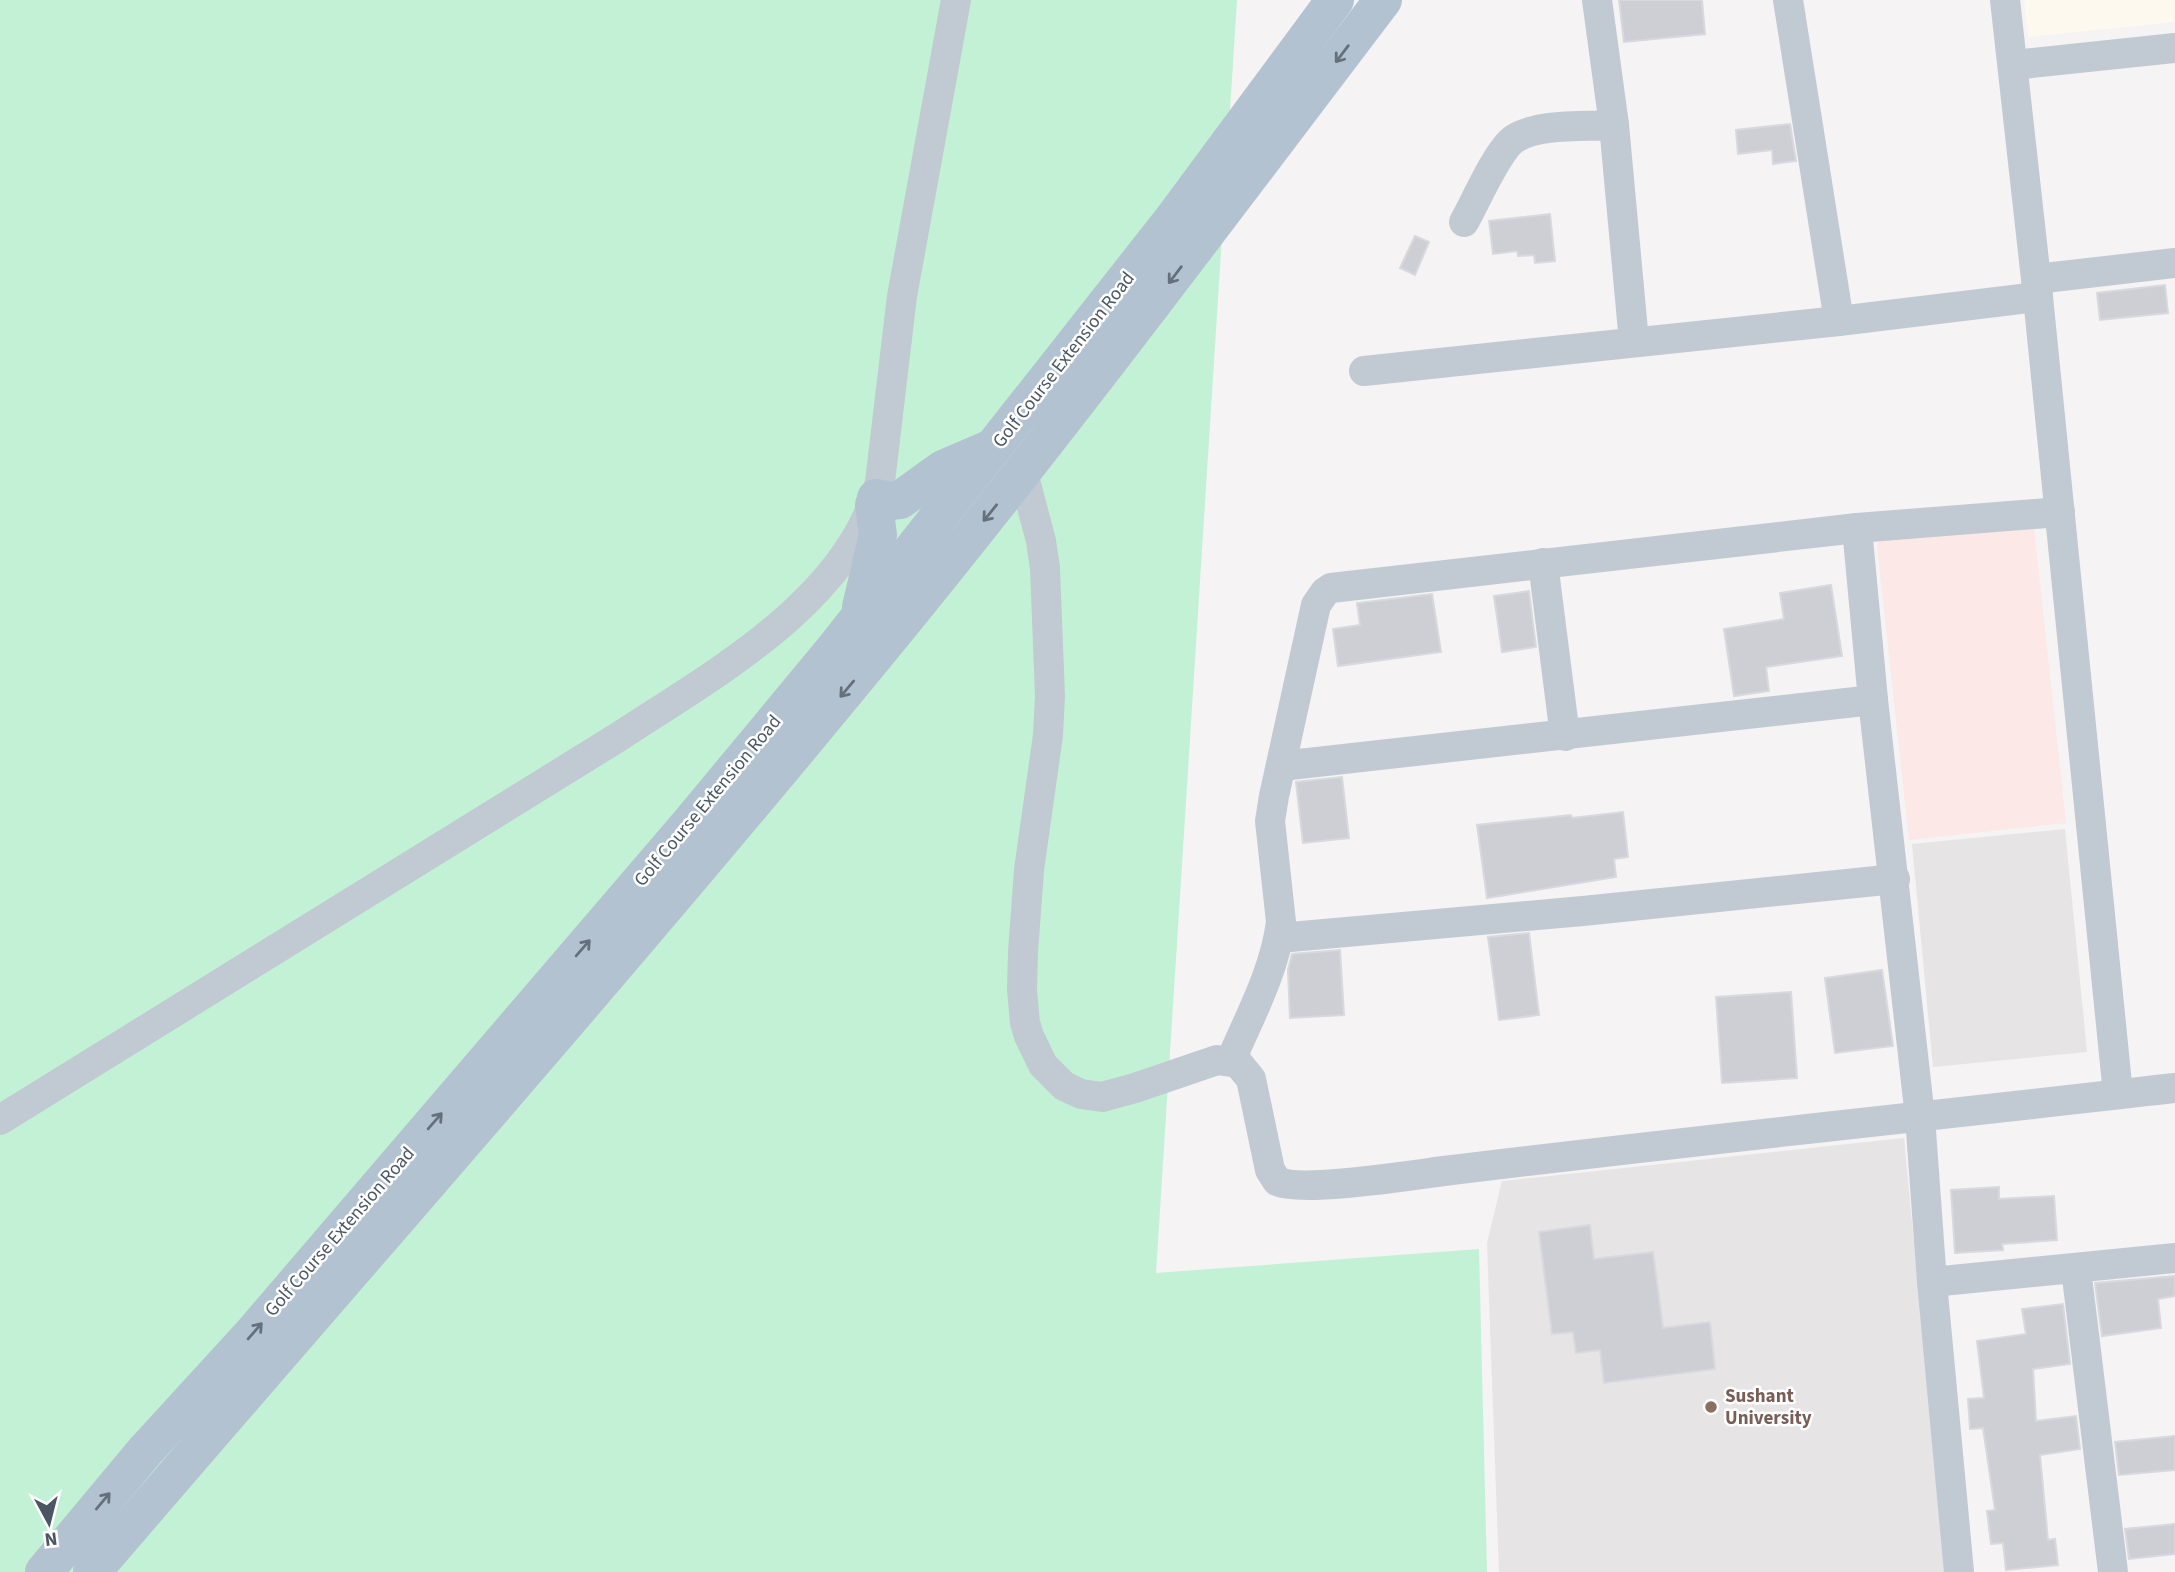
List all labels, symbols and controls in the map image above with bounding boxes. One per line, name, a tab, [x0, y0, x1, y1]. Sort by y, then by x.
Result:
one-way arrow	[1334, 45, 1349, 63]
one-way arrow	[1168, 265, 1182, 284]
street label: Golf Course Extension Road	[987, 266, 1141, 454]
one-way arrow	[983, 503, 998, 521]
one-way arrow	[839, 680, 855, 698]
street label: Golf Course Extension Road	[628, 709, 788, 893]
one-way arrow	[575, 940, 590, 958]
one-way arrow	[427, 1113, 443, 1131]
street label: Golf Course Extension Road	[259, 1141, 421, 1323]
one-way arrow	[247, 1322, 263, 1340]
place label: Sushant University	[1725, 1383, 1812, 1432]
marker: Sushant University	[1703, 1399, 1719, 1415]
north arrow	[14, 1488, 84, 1558]
one-way arrow	[95, 1492, 111, 1510]
text: N	[43, 1524, 59, 1553]

